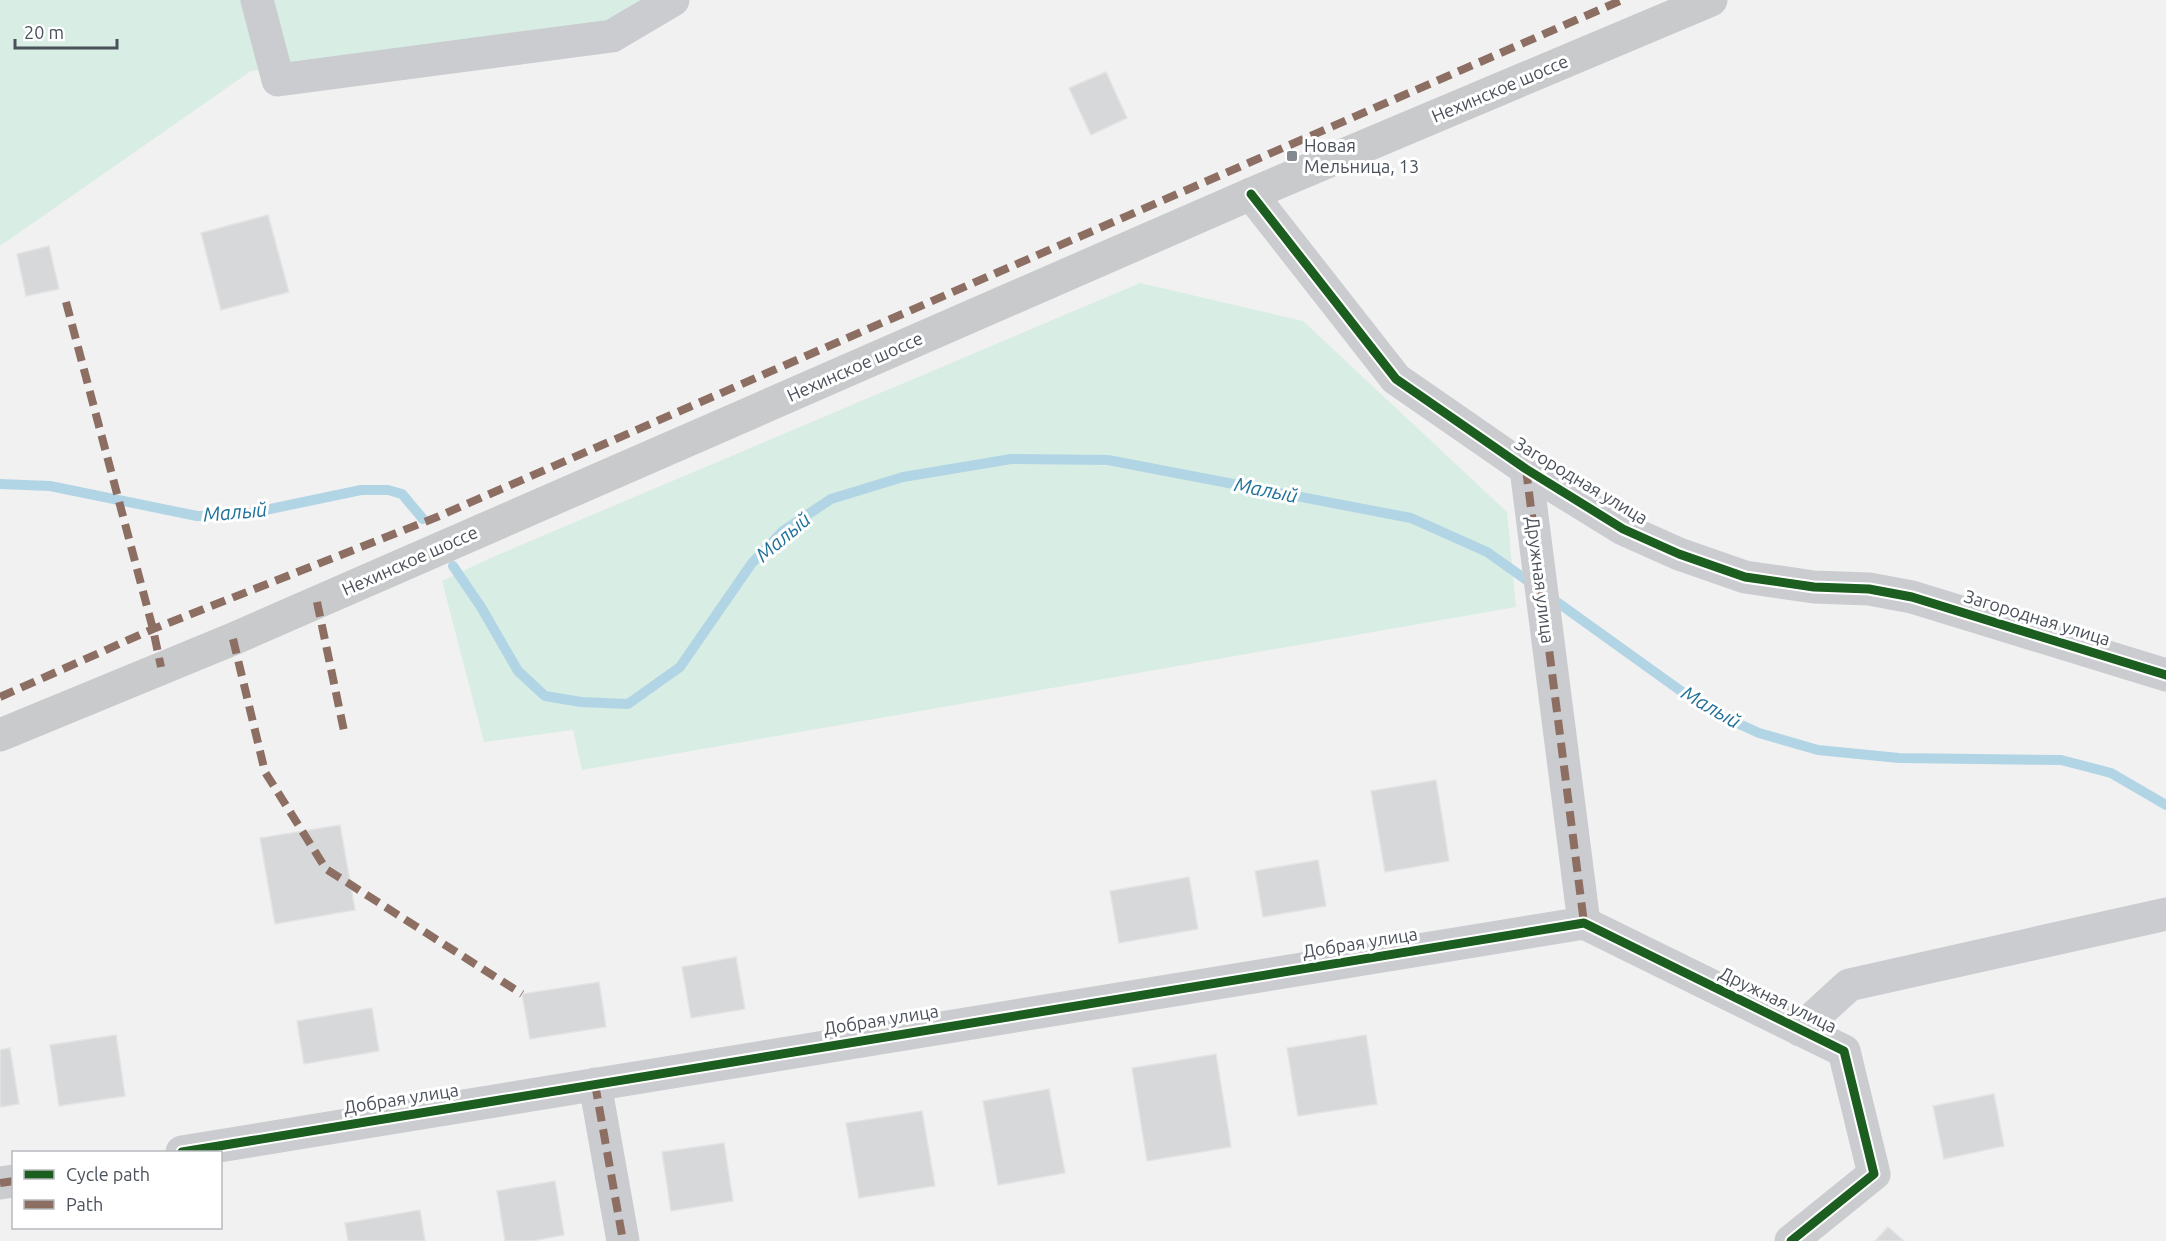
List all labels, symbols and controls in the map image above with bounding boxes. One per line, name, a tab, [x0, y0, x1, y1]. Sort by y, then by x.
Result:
scale bar	[15, 12, 117, 50]
text: 20 m	[24, 22, 64, 42]
street label: Нехинское шоссе	[1428, 50, 1571, 126]
place label: Новая Мельница, 13	[1304, 135, 1419, 176]
marker: Новая Мельница, 13	[1285, 149, 1299, 163]
street label: Нехинское шоссе	[784, 327, 926, 405]
street label: Загородная улица	[1511, 433, 1652, 528]
water label: Малый	[1232, 472, 1300, 507]
water label: Малый	[202, 497, 268, 526]
water label: Малый	[751, 507, 815, 566]
street label: Дружная улица	[1523, 515, 1559, 645]
street label: Нехинское шоссе	[339, 521, 481, 599]
street label: Загородная улица	[1962, 585, 2113, 649]
water label: Малый	[1678, 681, 1745, 733]
street label: Добрая улица	[1301, 923, 1419, 961]
street label: Дружная улица	[1717, 962, 1840, 1036]
street label: Добрая улица	[822, 1000, 940, 1038]
street label: Добрая улица	[342, 1079, 460, 1117]
legend	[12, 1151, 222, 1229]
text: Cycle path	[66, 1164, 150, 1184]
text: Path	[66, 1194, 103, 1214]

